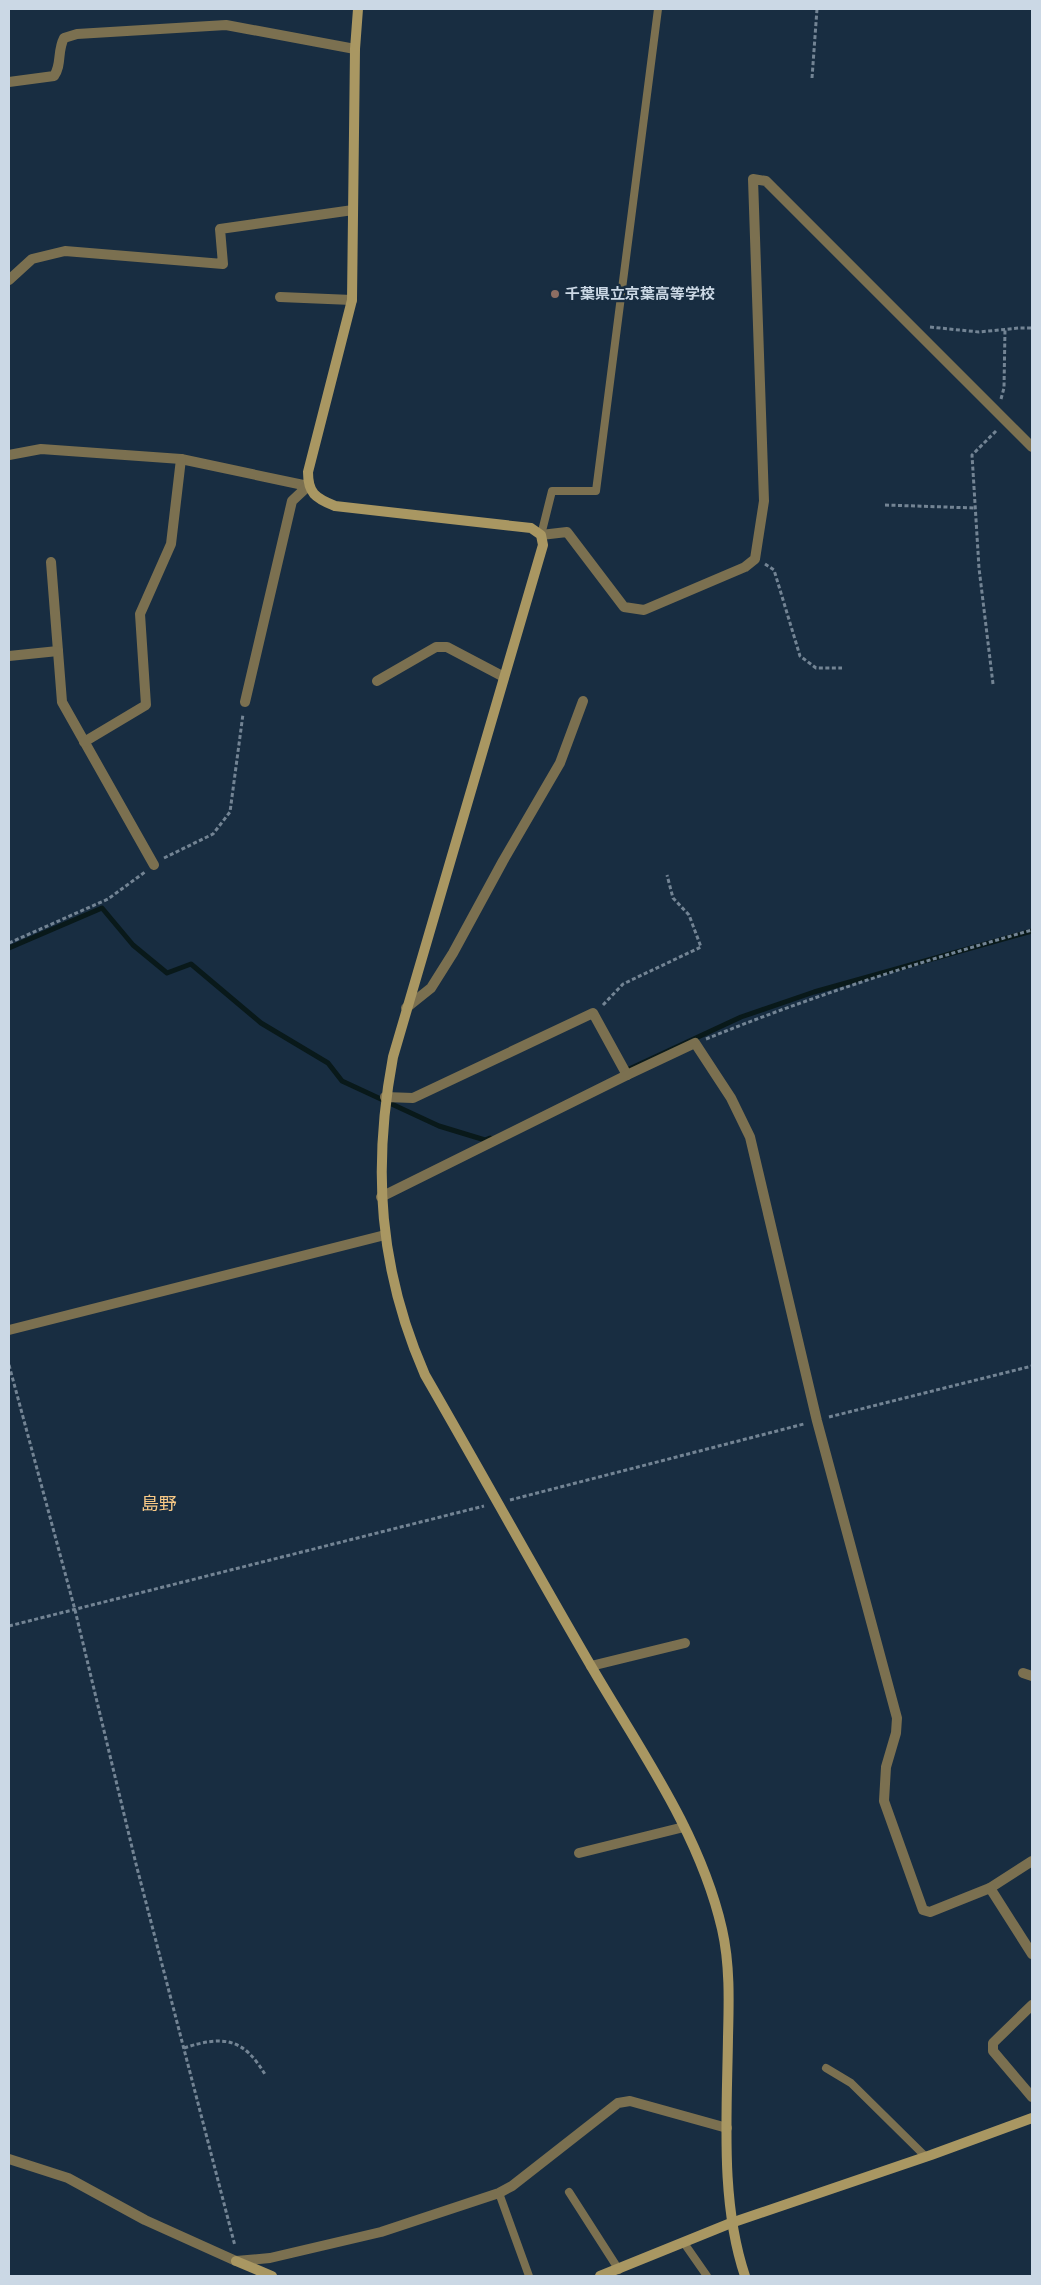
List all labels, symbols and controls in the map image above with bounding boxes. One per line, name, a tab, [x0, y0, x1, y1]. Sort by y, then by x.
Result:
place label: 千葉県立京葉高等学校	[565, 285, 715, 303]
marker: 千葉県立京葉高等学校	[549, 288, 561, 300]
district label: 島野	[141, 1493, 177, 1515]

